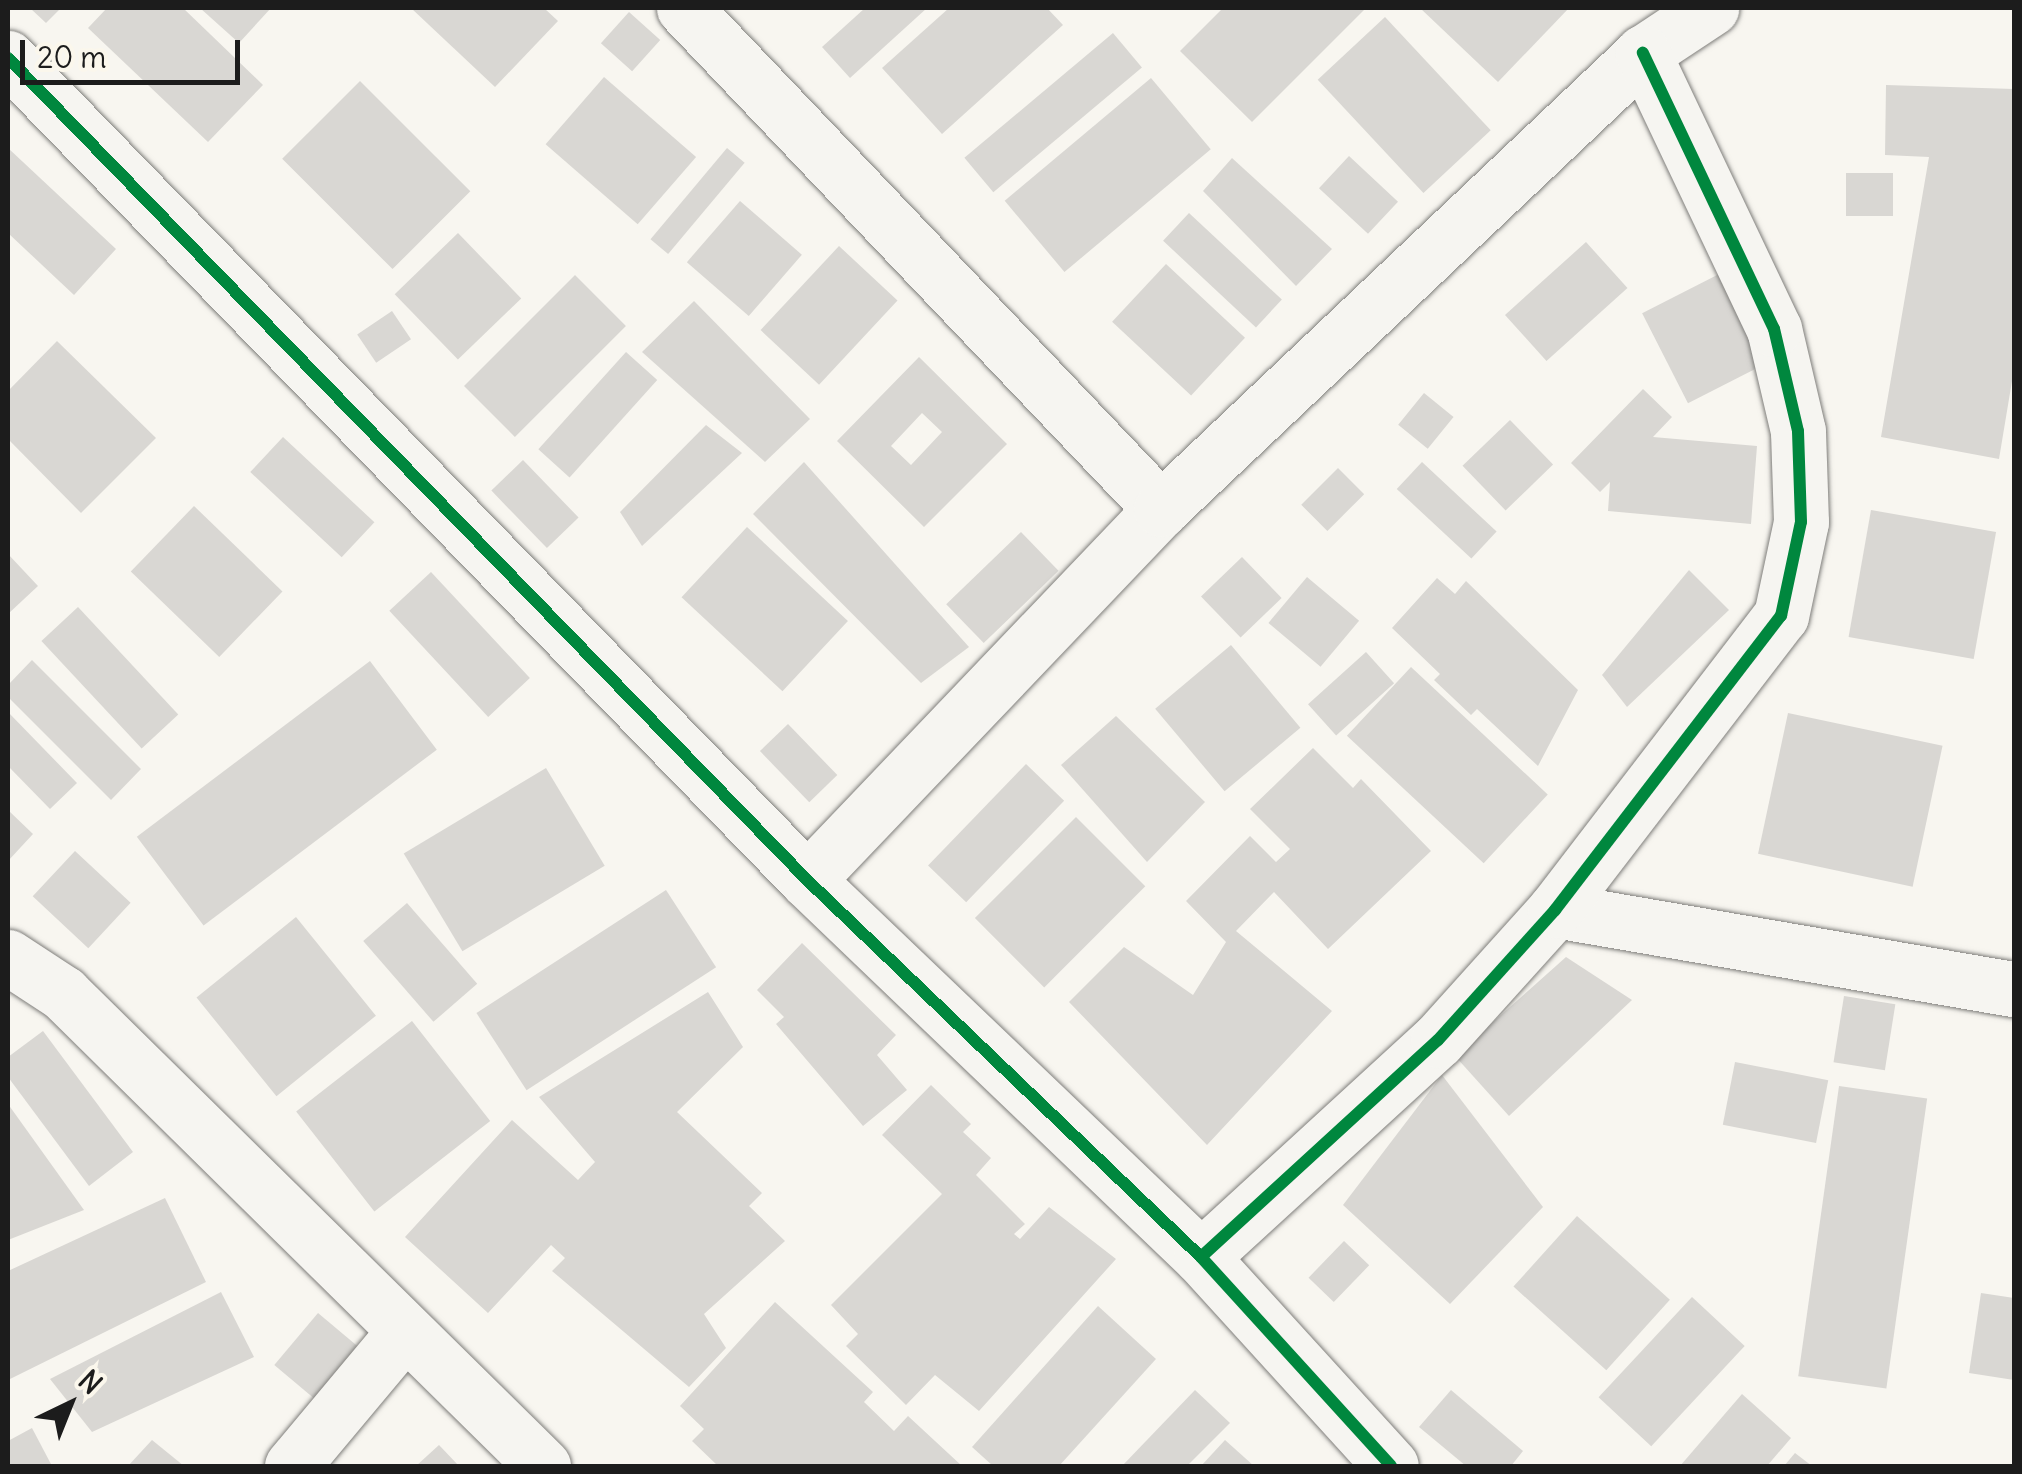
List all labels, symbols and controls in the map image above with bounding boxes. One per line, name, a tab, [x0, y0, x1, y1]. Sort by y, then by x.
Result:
scale bar	[25, 20, 245, 82]
text: 20 m	[37, 38, 107, 76]
north arrow	[20, 1354, 120, 1454]
text: N	[71, 1362, 110, 1402]

